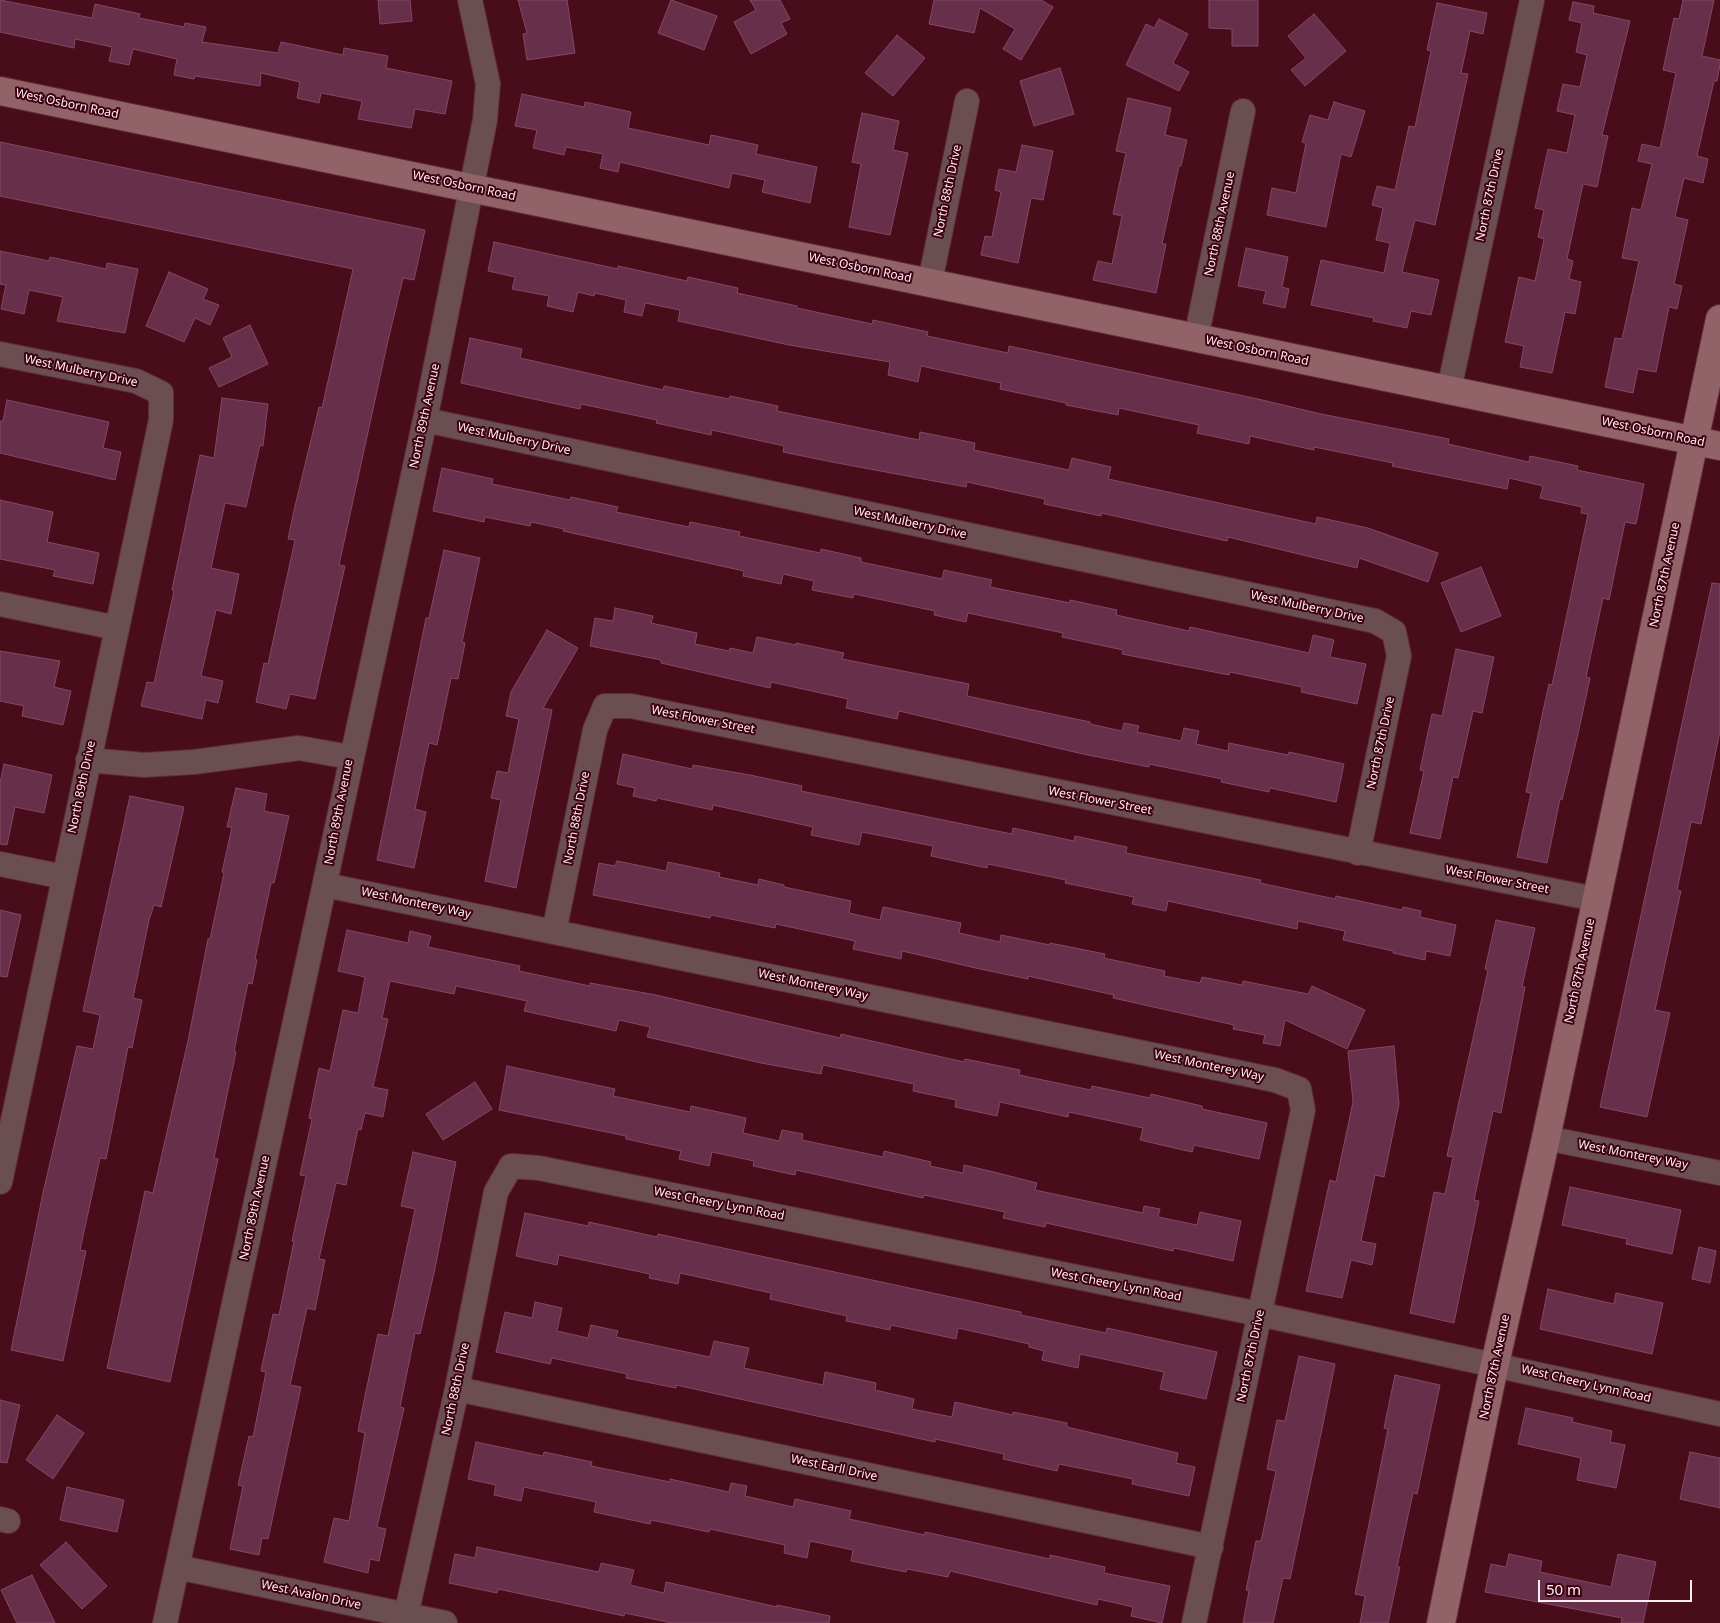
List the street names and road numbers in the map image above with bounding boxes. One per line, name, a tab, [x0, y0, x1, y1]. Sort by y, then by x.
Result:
street label: West Osborn Road	[14, 86, 120, 122]
street label: North 88th Drive	[931, 143, 965, 239]
street label: North 87th Drive	[1473, 147, 1507, 243]
street label: West Osborn Road	[411, 168, 517, 204]
street label: North 88th Avenue	[1202, 170, 1238, 278]
street label: West Osborn Road	[807, 250, 913, 286]
street label: West Osborn Road	[1204, 333, 1310, 369]
street label: West Mulberry Drive	[23, 352, 139, 390]
street label: North 89th Avenue	[407, 362, 443, 470]
street label: West Osborn Road	[1600, 414, 1706, 450]
street label: West Mulberry Drive	[456, 420, 572, 458]
street label: West Mulberry Drive	[852, 504, 968, 542]
street label: North 87th Avenue	[1647, 521, 1683, 629]
street label: West Mulberry Drive	[1249, 588, 1365, 626]
street label: North 87th Drive	[1364, 695, 1398, 791]
street label: West Flower Street	[650, 703, 756, 737]
street label: North 89th Drive	[65, 739, 99, 835]
street label: North 89th Avenue	[322, 758, 356, 866]
street label: North 88th Drive	[561, 770, 593, 866]
street label: West Flower Street	[1047, 784, 1153, 818]
street label: West Flower Street	[1444, 863, 1550, 897]
street label: West Monterey Way	[360, 884, 472, 922]
street label: North 87th Avenue	[1562, 917, 1598, 1025]
street label: West Monterey Way	[757, 966, 869, 1004]
street label: West Monterey Way	[1153, 1047, 1265, 1085]
street label: West Monterey Way	[1577, 1137, 1689, 1173]
street label: North 89th Avenue	[237, 1154, 273, 1262]
street label: West Cheery Lynn Road	[652, 1184, 786, 1224]
street label: West Cheery Lynn Road	[1049, 1265, 1183, 1305]
street label: North 87th Drive	[1234, 1308, 1268, 1404]
street label: North 87th Avenue	[1477, 1313, 1513, 1421]
street label: North 88th Drive	[439, 1341, 473, 1437]
street label: West Cheery Lynn Road	[1520, 1362, 1652, 1406]
street label: West Earll Drive	[789, 1452, 879, 1484]
street label: West Avalon Drive	[260, 1577, 362, 1613]

